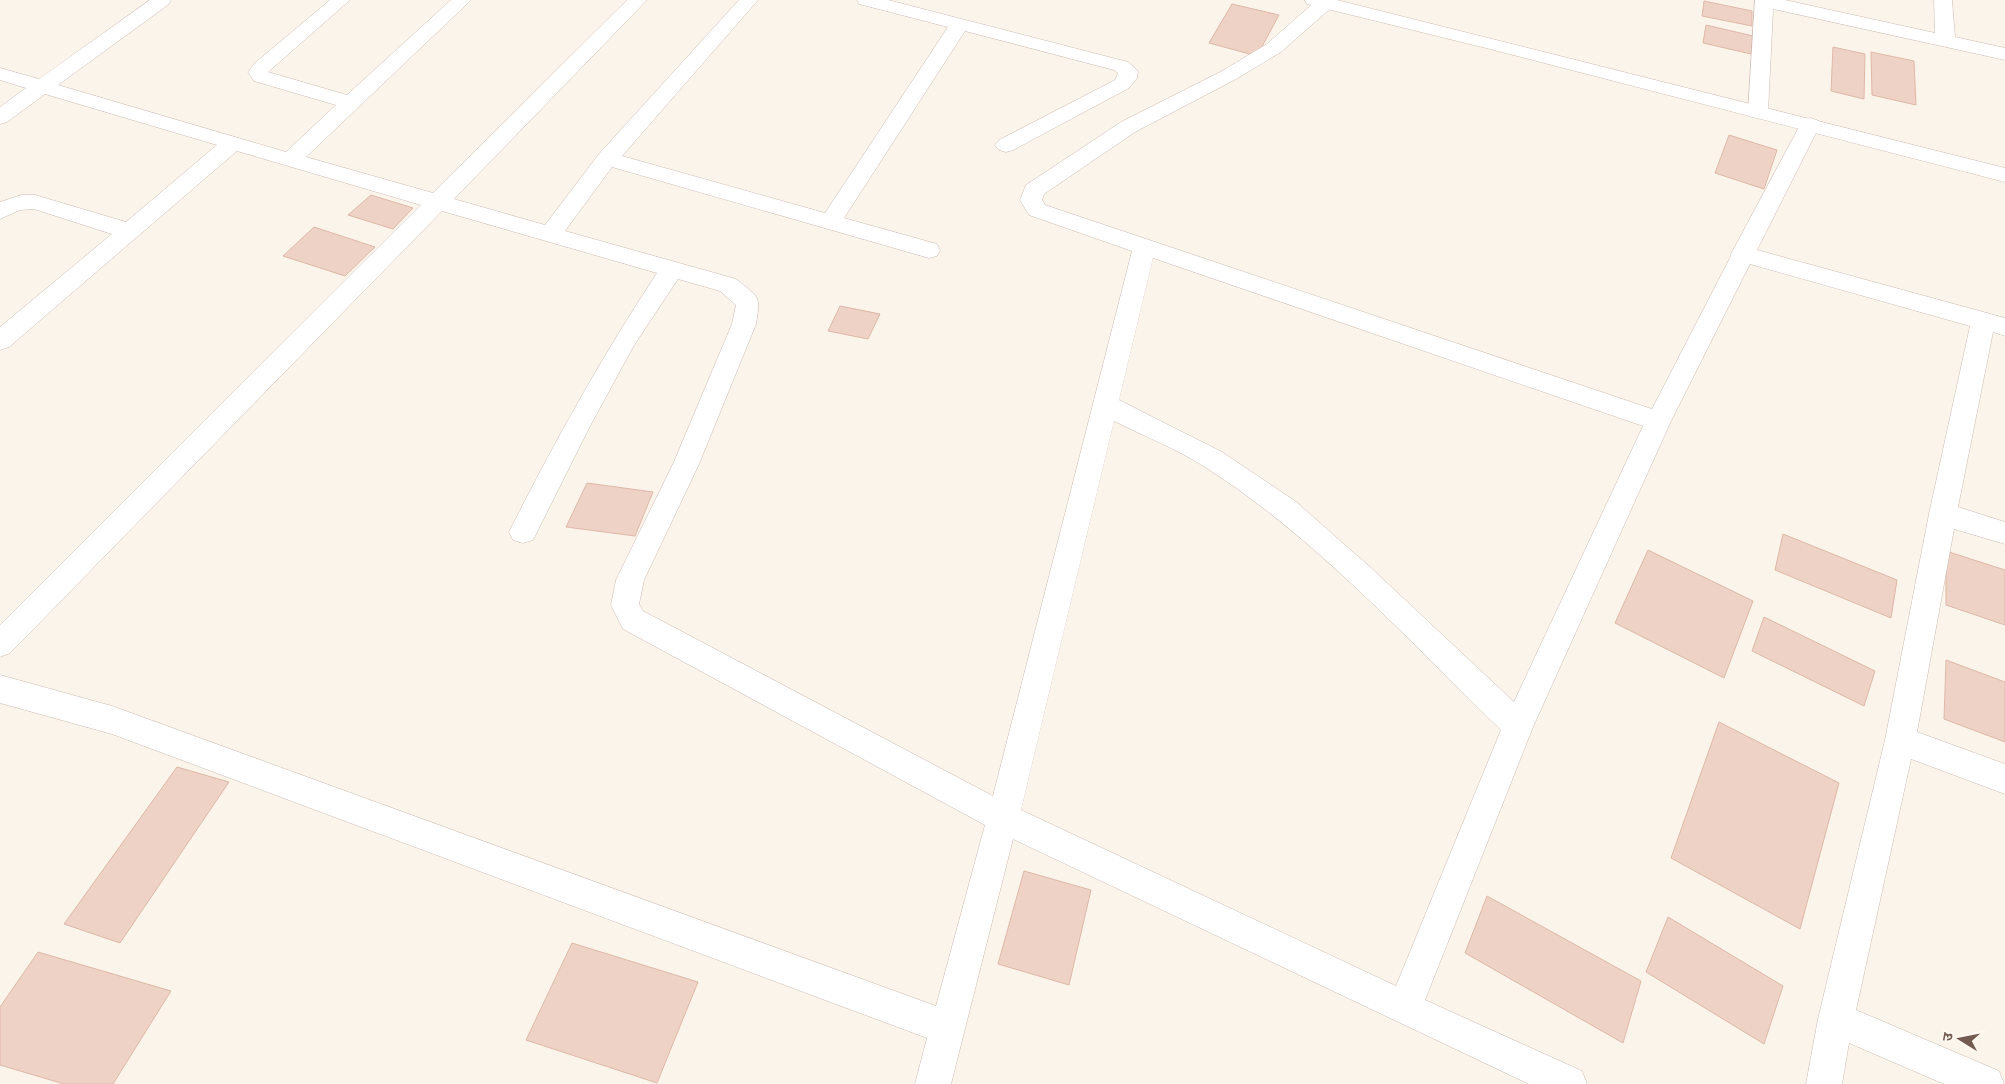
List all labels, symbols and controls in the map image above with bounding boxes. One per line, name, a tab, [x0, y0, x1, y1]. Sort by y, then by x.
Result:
north arrow	[1935, 1014, 1985, 1064]
text: उ	[1939, 1031, 1957, 1042]

